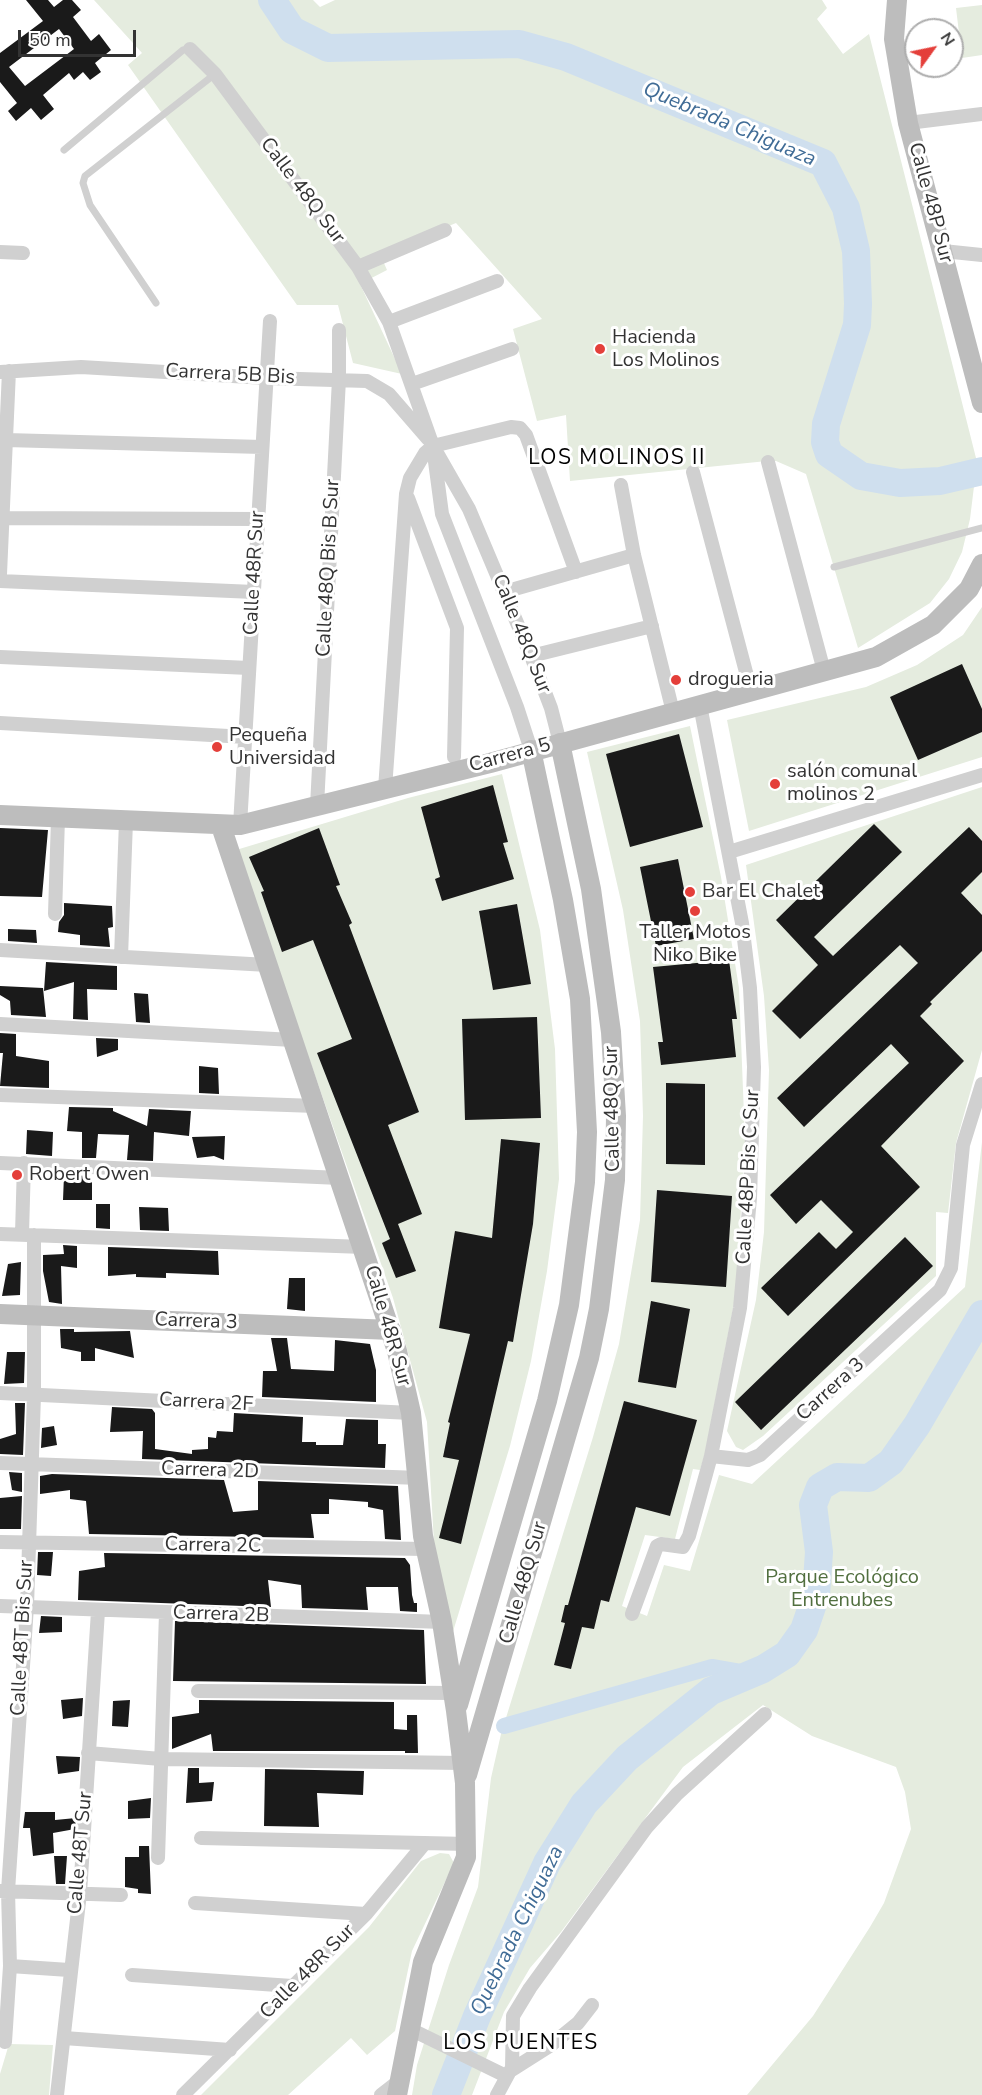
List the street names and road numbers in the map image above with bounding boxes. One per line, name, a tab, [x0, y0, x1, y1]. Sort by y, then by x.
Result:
street label: Calle 48Q Sur	[254, 133, 350, 249]
street label: Calle 48P Sur	[902, 140, 958, 266]
street label: Carrera 5B Bis	[165, 360, 295, 390]
street label: Calle 48Q Bis B Sur	[312, 478, 346, 658]
street label: Calle 48R Sur	[240, 510, 270, 636]
street label: Calle 48Q Sur	[486, 571, 556, 697]
street label: Carrera 5	[467, 734, 553, 778]
street label: Calle 48Q Sur	[600, 1046, 626, 1172]
street label: Calle 48P Bis C Sur	[732, 1089, 766, 1265]
street label: Calle 48R Sur	[358, 1263, 416, 1389]
street label: Carrera 3	[154, 1309, 238, 1335]
street label: Carrera 3	[792, 1353, 870, 1427]
street label: Carrera 2F	[158, 1389, 254, 1417]
street label: Carrera 2D	[161, 1457, 259, 1485]
street label: Calle 48Q Sur	[495, 1519, 553, 1647]
street label: Carrera 2C	[164, 1533, 262, 1559]
street label: Calle 48T Bis Sur	[7, 1559, 39, 1717]
street label: Carrera 2B	[172, 1601, 270, 1629]
street label: Calle 48T Sur	[64, 1791, 98, 1915]
street label: Calle 48R Sur	[256, 1920, 360, 2024]

